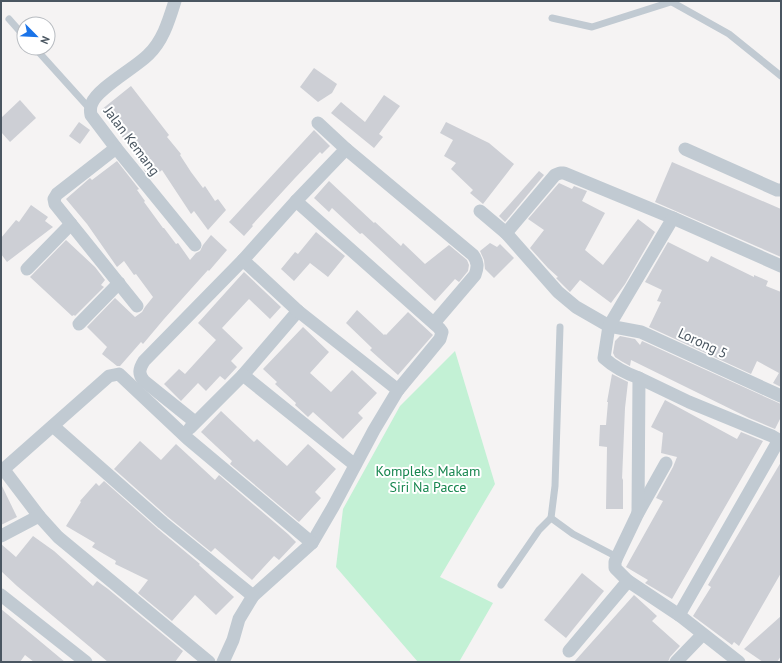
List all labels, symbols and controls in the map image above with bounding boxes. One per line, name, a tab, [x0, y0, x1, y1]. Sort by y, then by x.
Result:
north arrow	[16, 16, 56, 56]
text: N	[37, 34, 53, 46]
street label: Jalan Kemang	[100, 102, 164, 179]
street label: Lorong 5	[675, 324, 731, 362]
park label: Kompleks Makam Siri Na Pacce	[376, 462, 480, 496]

